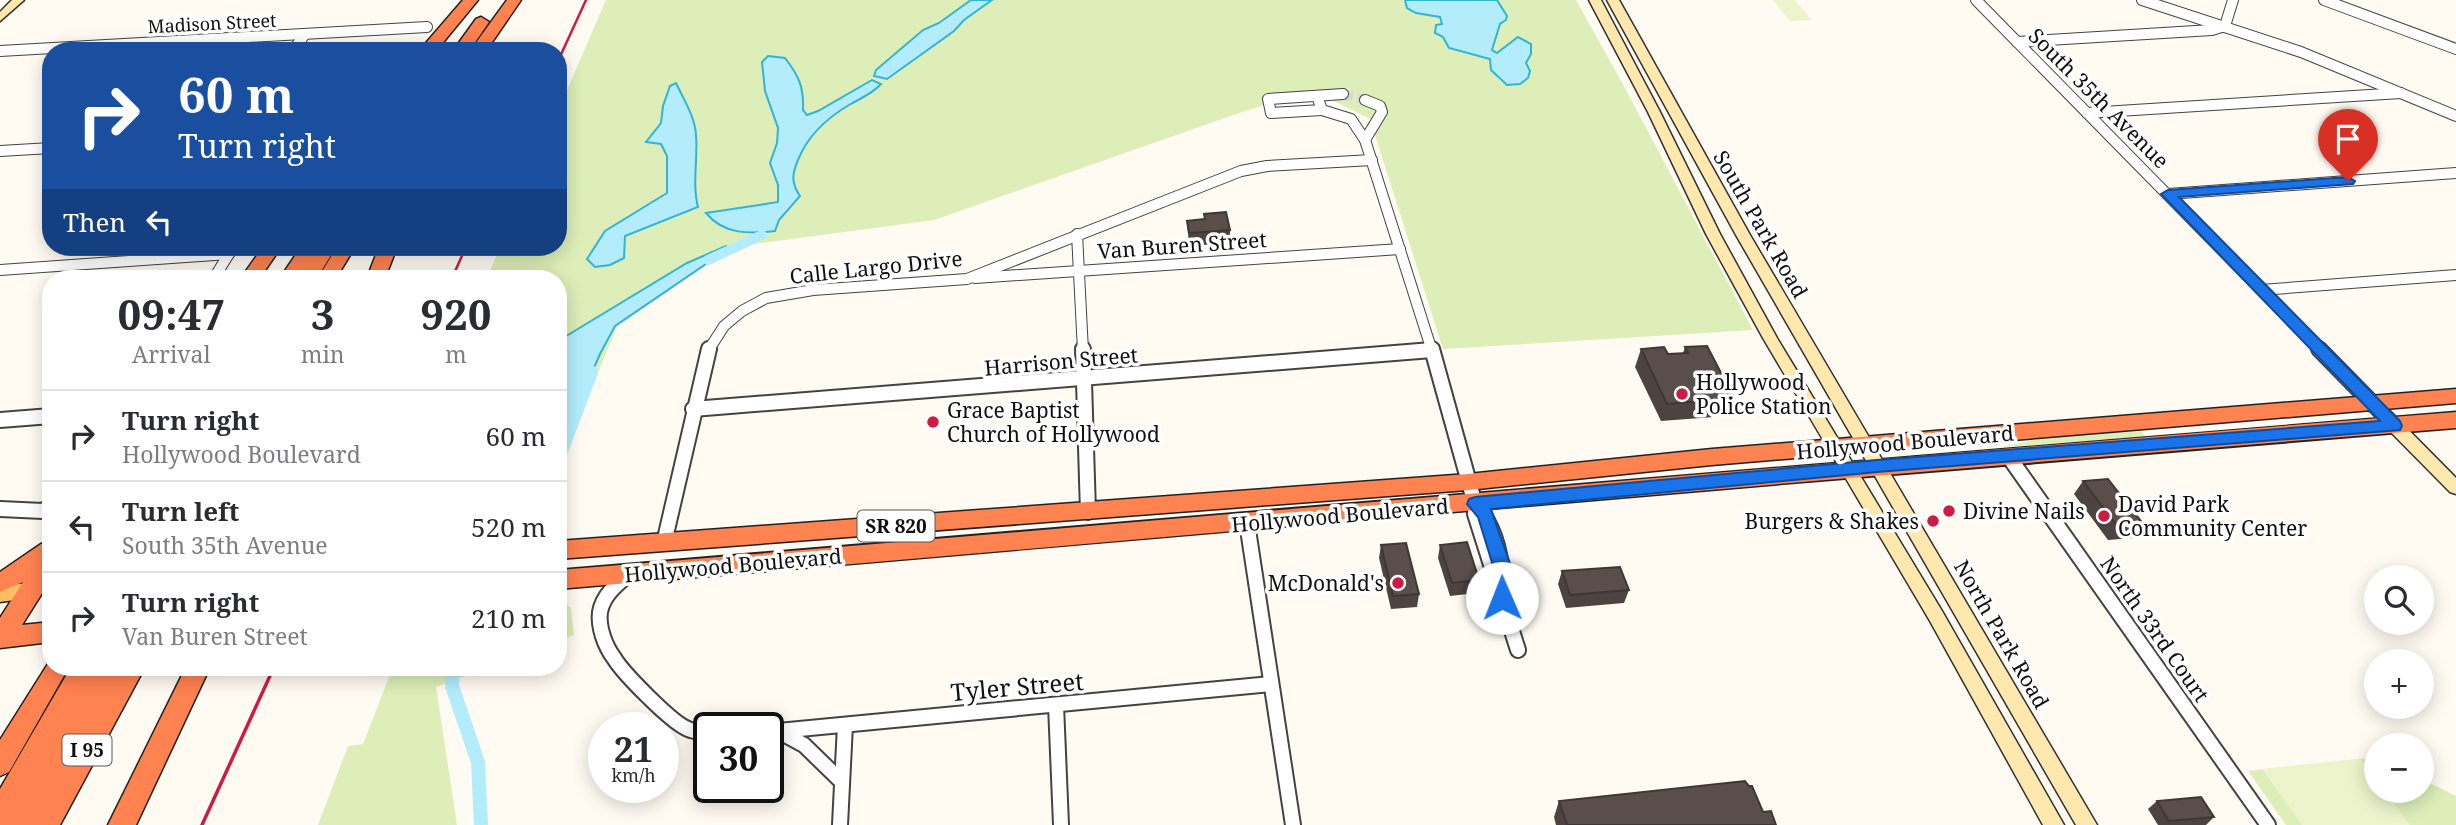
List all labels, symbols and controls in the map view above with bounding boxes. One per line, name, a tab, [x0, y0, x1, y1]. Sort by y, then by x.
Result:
street label: Madison Street	[147, 8, 277, 38]
street label: South 35th Avenue	[2023, 22, 2175, 174]
text: 60 m	[178, 61, 294, 127]
icon: right	[63, 70, 154, 161]
pin	[2318, 109, 2378, 181]
icon: arrive	[2329, 120, 2367, 158]
text: Turn right	[178, 124, 336, 167]
street label: South Park Road	[1707, 145, 1815, 303]
icon: left	[140, 203, 178, 241]
text: Then	[63, 204, 126, 240]
street label: Van Buren Street	[1096, 225, 1268, 265]
street label: Calle Largo Drive	[788, 244, 964, 290]
text: 09:47	[118, 285, 225, 342]
text: 3	[311, 285, 335, 342]
text: 920	[420, 285, 491, 342]
text: Arrival	[132, 338, 211, 370]
text: min	[301, 338, 345, 370]
text: m	[445, 338, 467, 370]
street label: Harrison Street	[983, 340, 1139, 382]
place label: Hollywood Police Station	[1696, 368, 1831, 420]
marker: Hollywood Police Station	[1674, 386, 1690, 402]
place label: Grace Baptist Church of Hollywood	[947, 396, 1160, 448]
text: Turn right	[122, 402, 259, 438]
marker: Grace Baptist Church of Hollywood	[925, 414, 941, 430]
icon: right	[63, 417, 101, 455]
text: 60 m	[486, 418, 546, 454]
street label: Hollywood Boulevard	[1795, 419, 2015, 465]
text: Hollywood Boulevard	[122, 438, 361, 470]
place label: David Park Community Center	[2118, 490, 2307, 542]
street label: Hollywood Boulevard	[1230, 492, 1450, 538]
text: Turn left	[122, 493, 239, 529]
place label: Divine Nails	[1963, 497, 2085, 525]
marker: Divine Nails	[1941, 503, 1957, 519]
place label: Burgers & Shakes	[1744, 507, 1919, 535]
icon: left	[63, 508, 101, 546]
marker: David Park Community Center	[2096, 508, 2112, 524]
text: 520 m	[471, 509, 546, 545]
road number: SR 820	[858, 510, 934, 541]
marker: Burgers & Shakes	[1925, 513, 1941, 529]
text: South 35th Avenue	[122, 529, 328, 561]
street label: Hollywood Boulevard	[623, 542, 843, 588]
street label: North 33rd Court	[2094, 551, 2216, 707]
street label: North Park Road	[1948, 555, 2056, 713]
position arrow	[1465, 561, 1539, 635]
map controls	[2364, 565, 2434, 803]
button: search	[2364, 565, 2434, 635]
place label: McDonald's	[1268, 569, 1384, 597]
marker: McDonald's	[1390, 575, 1406, 591]
text: Turn right	[122, 584, 259, 620]
icon: right	[63, 599, 101, 637]
text: 210 m	[471, 600, 546, 636]
text: Van Buren Street	[122, 620, 308, 652]
button: +	[2364, 649, 2434, 719]
street label: Tyler Street	[949, 664, 1085, 708]
speed limit sign: 30	[693, 712, 784, 803]
text: 21	[614, 725, 653, 772]
button: −	[2364, 733, 2434, 803]
road number: I 95	[62, 734, 112, 765]
text: km/h	[611, 763, 656, 787]

